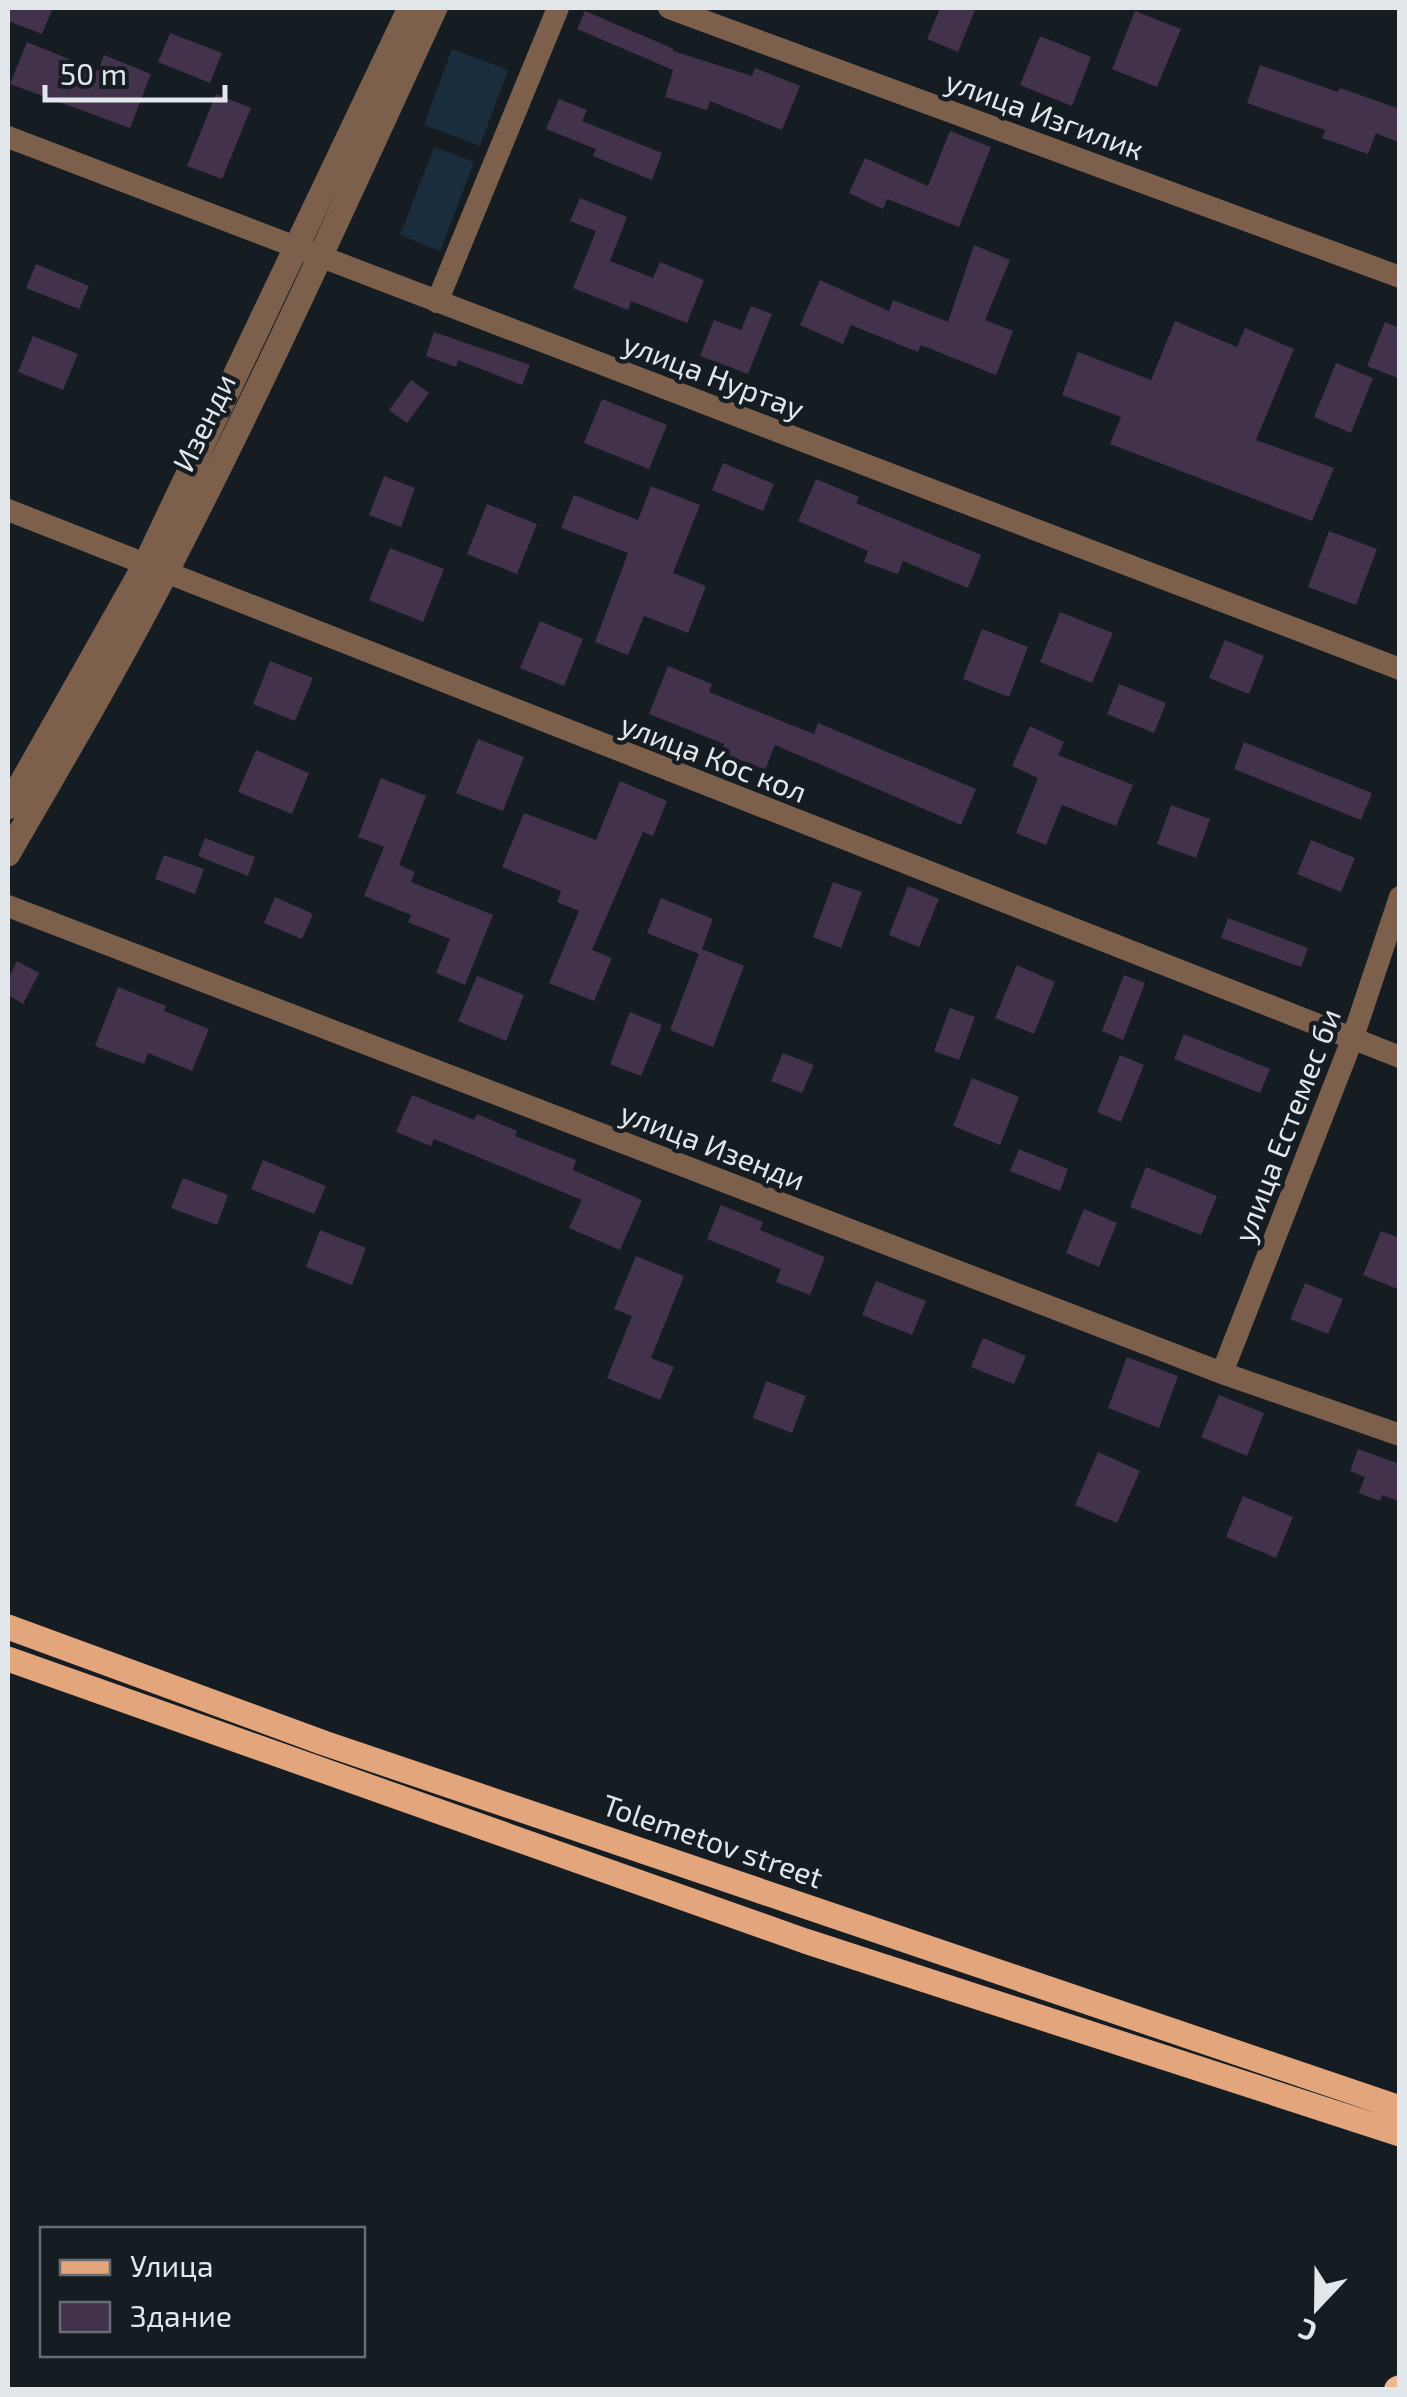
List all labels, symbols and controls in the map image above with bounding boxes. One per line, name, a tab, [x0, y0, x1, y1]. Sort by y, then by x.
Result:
scale bar	[45, 40, 225, 102]
text: 50 m	[60, 55, 127, 91]
street label: улица Изгилик	[941, 61, 1149, 167]
street label: улица Нуртау	[618, 324, 810, 427]
street label: Изенди	[164, 367, 242, 477]
street label: улица Кос кол	[615, 705, 812, 810]
street label: улица Естемес би	[1225, 1003, 1348, 1247]
street label: улица Изенди	[615, 1093, 810, 1198]
street label: Tolemetov street	[598, 1785, 828, 1895]
legend	[40, 2227, 365, 2357]
text: Улица	[130, 2247, 214, 2283]
north arrow	[1267, 2257, 1367, 2357]
text: Здание	[130, 2297, 232, 2333]
text: С	[1293, 2312, 1321, 2350]

